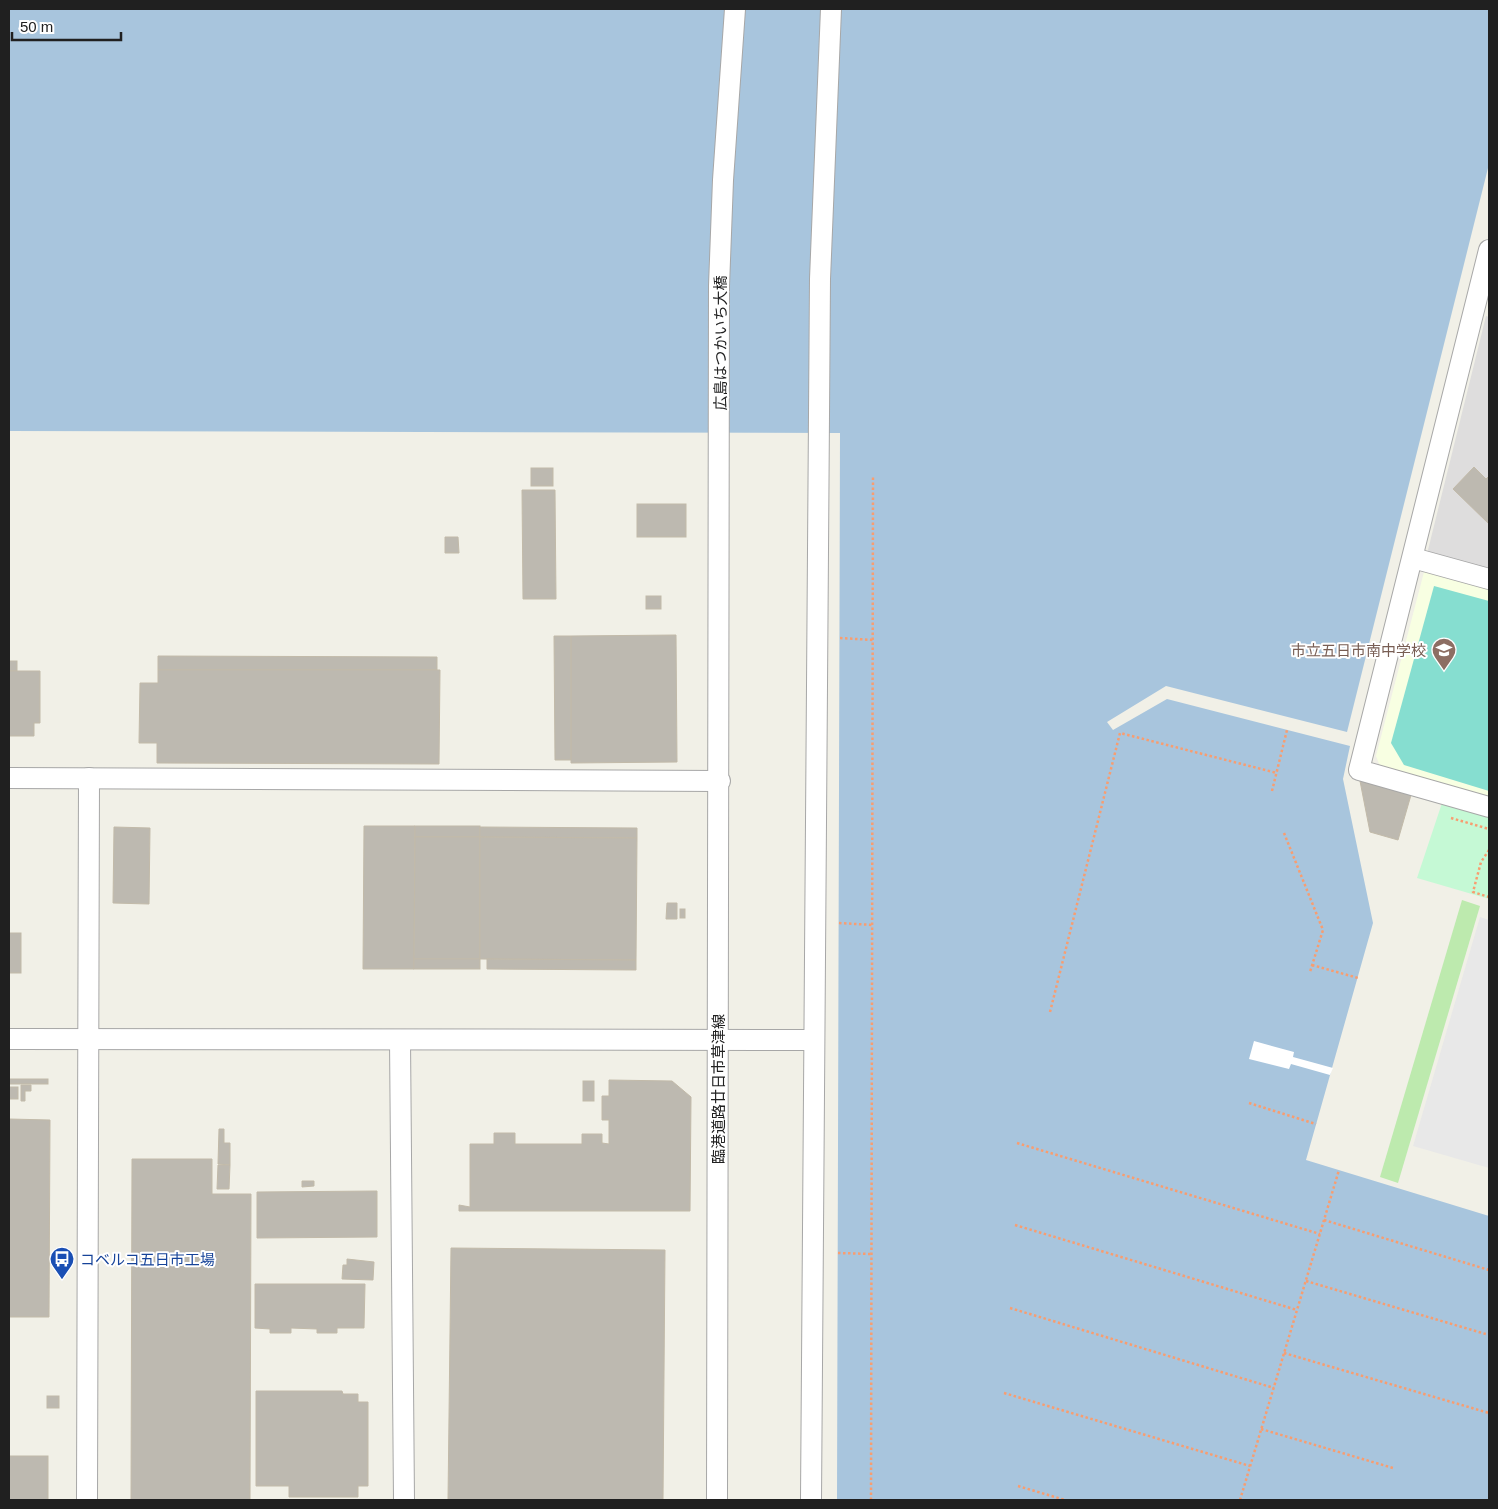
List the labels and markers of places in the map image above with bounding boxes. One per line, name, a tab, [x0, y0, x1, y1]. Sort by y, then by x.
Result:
school or university icon: 市立五日市南中学校	[1431, 637, 1457, 671]
place label: 市立五日市南中学校	[1291, 642, 1426, 659]
bus stop icon: コベルコ五日市工場	[49, 1246, 75, 1280]
place label: コベルコ五日市工場	[80, 1251, 215, 1268]

